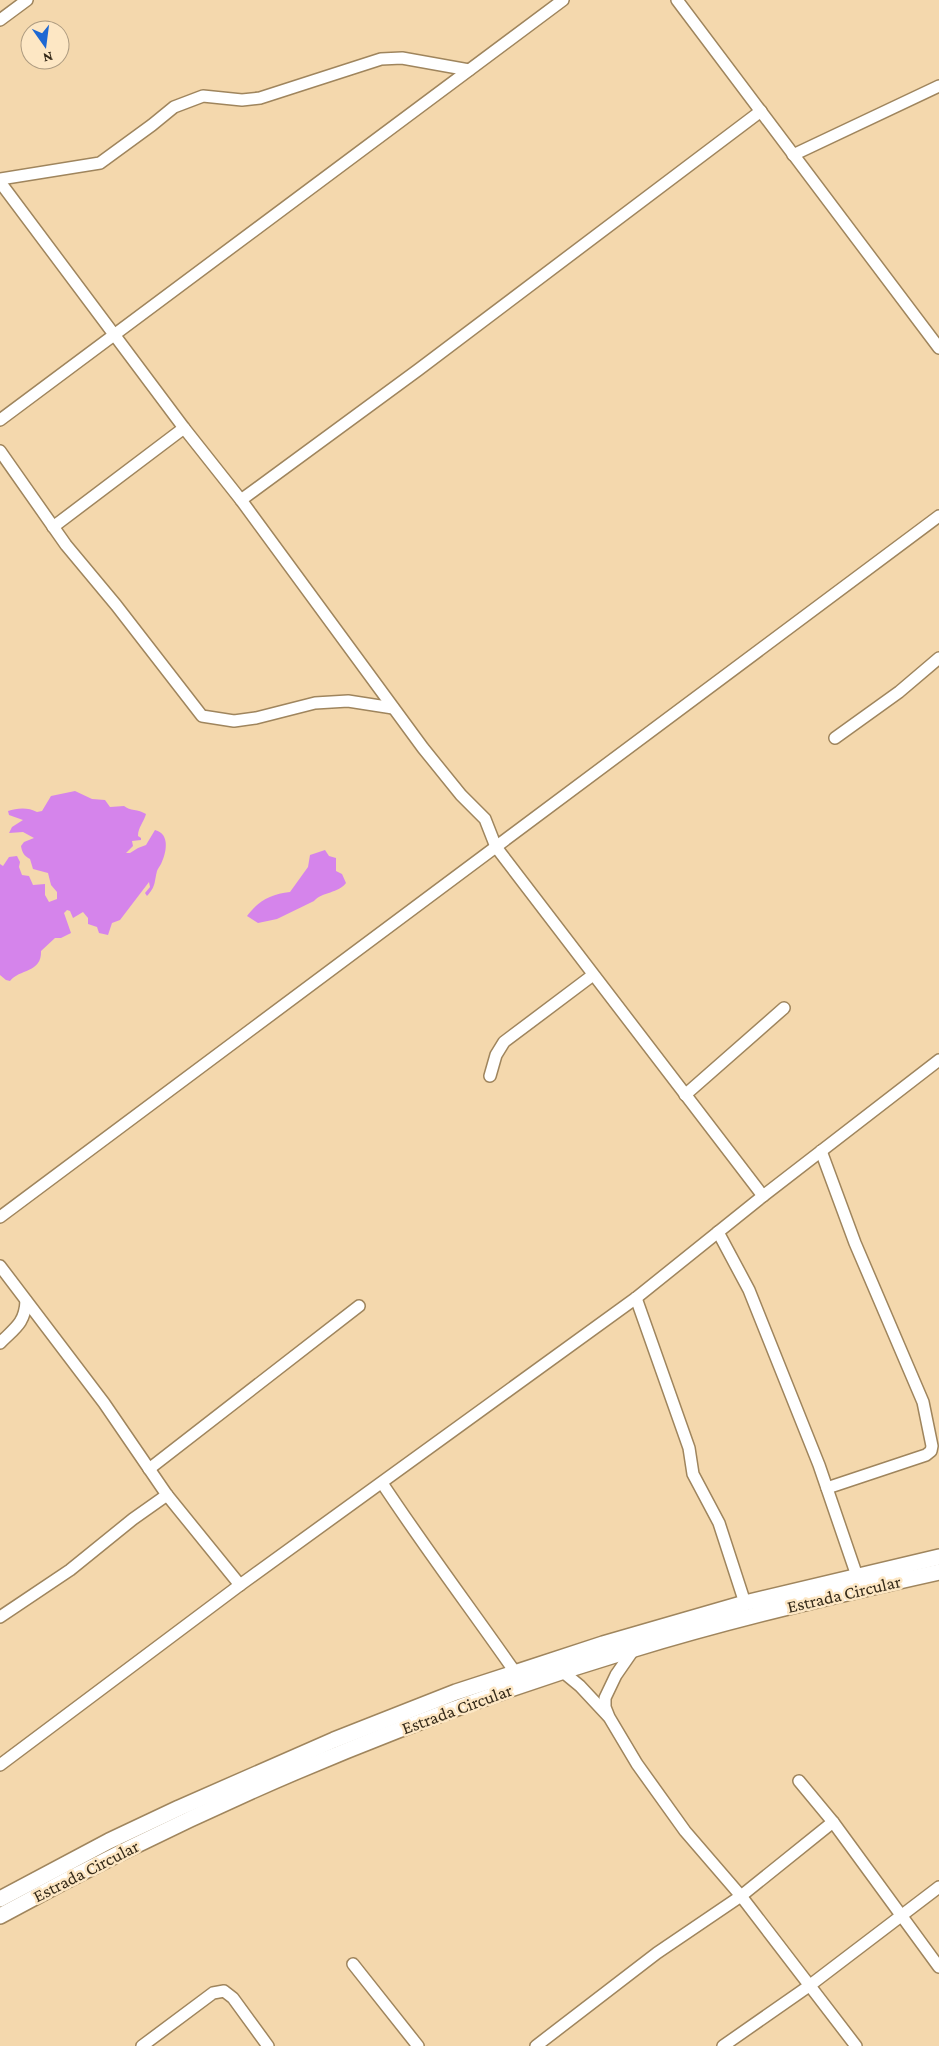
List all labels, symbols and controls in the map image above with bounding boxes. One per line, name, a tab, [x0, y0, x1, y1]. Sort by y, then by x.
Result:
north arrow	[20, 20, 70, 70]
text: N	[41, 49, 55, 67]
street label: Estrada Circular	[785, 1571, 903, 1617]
street label: Estrada Circular	[399, 1680, 516, 1738]
street label: Estrada Circular	[30, 1835, 143, 1906]

